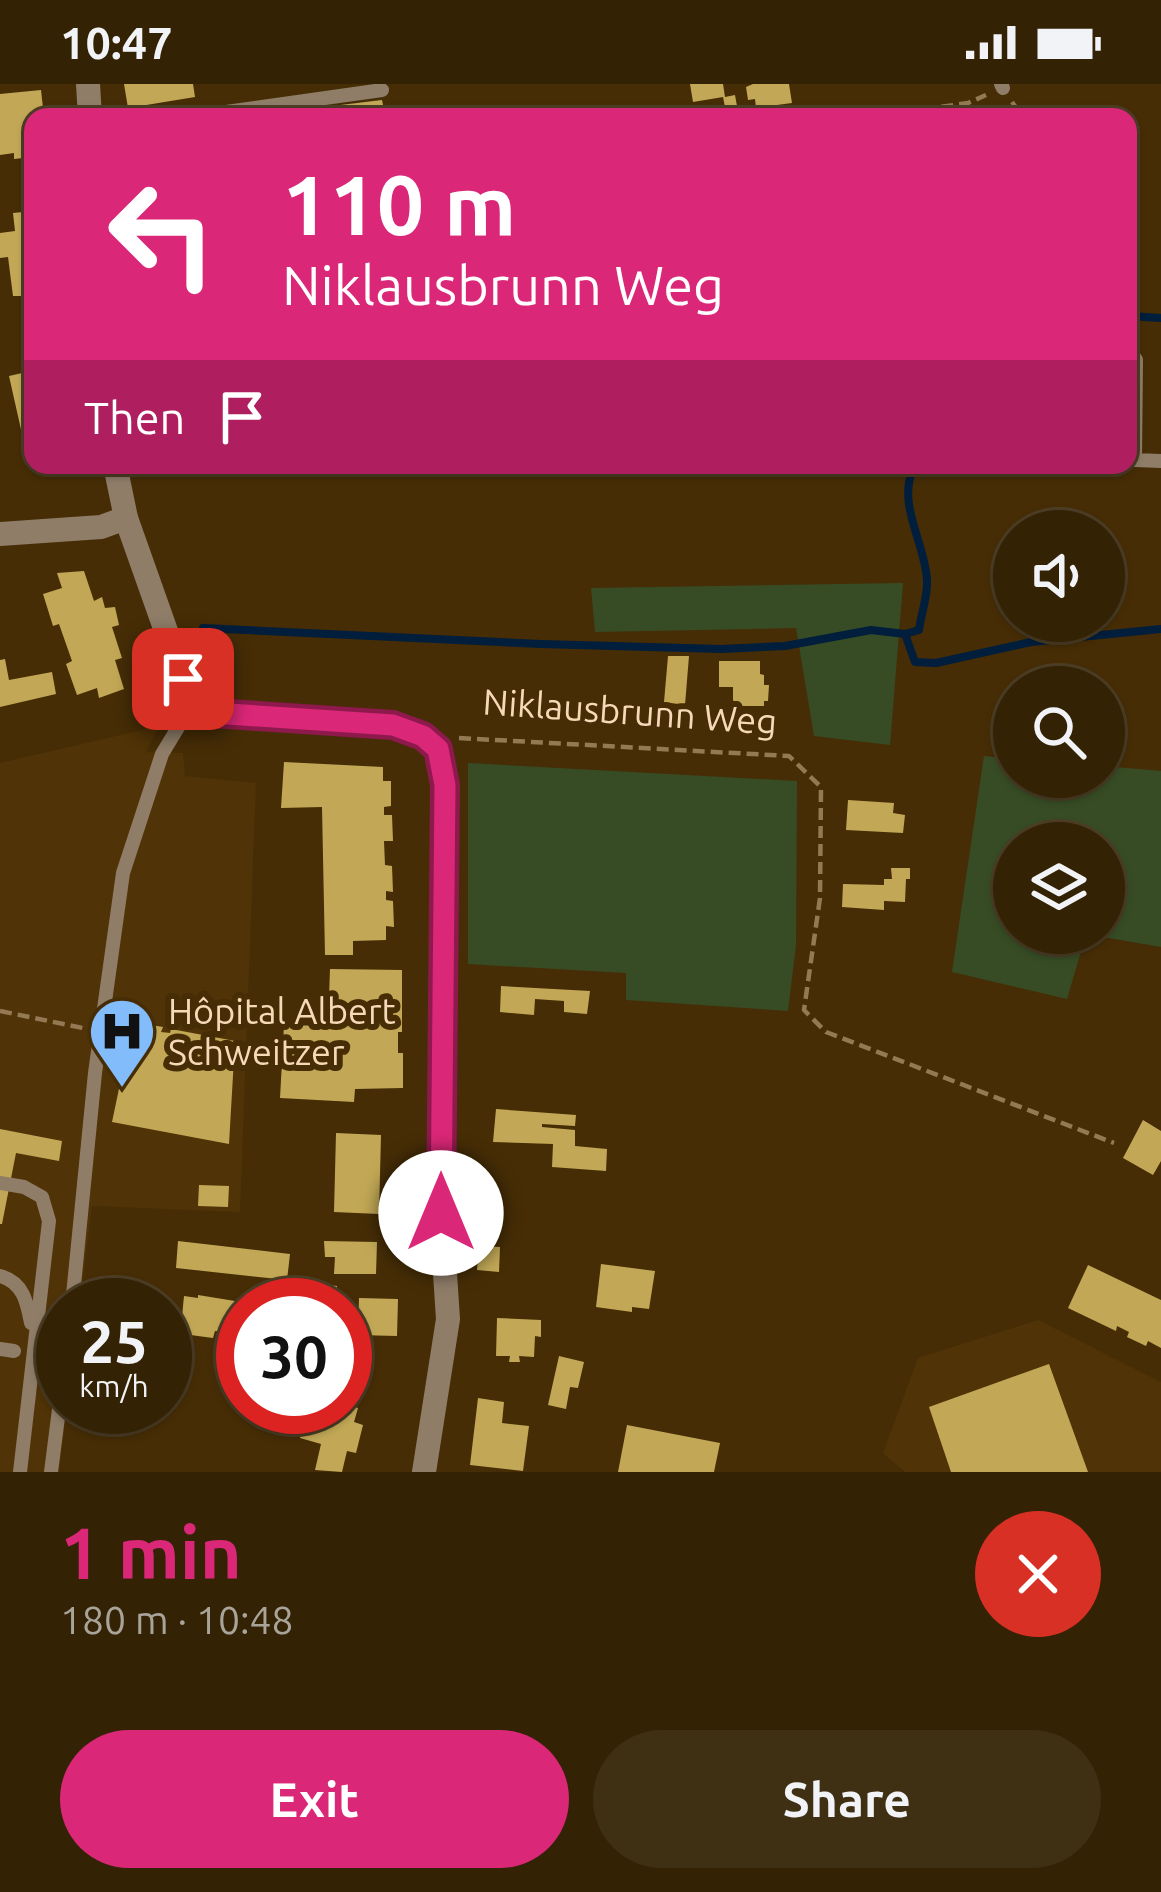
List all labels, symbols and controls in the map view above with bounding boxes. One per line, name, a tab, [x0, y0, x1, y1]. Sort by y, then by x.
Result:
text: 10:47	[60, 17, 173, 68]
icon: left	[84, 156, 240, 312]
text: 110 m	[282, 157, 516, 251]
text: Niklausbrunn Weg	[282, 255, 724, 315]
icon: arrive	[209, 384, 275, 450]
text: Then	[84, 392, 185, 443]
map controls	[993, 510, 1125, 954]
button: sound	[993, 510, 1125, 642]
pin	[132, 628, 234, 730]
icon: arrive	[150, 646, 216, 712]
button: search	[993, 666, 1125, 798]
street label: Niklausbrunn Weg	[482, 680, 778, 742]
button: layers	[993, 822, 1125, 954]
place label: Hôpital Albert Schweitzer	[168, 990, 396, 1072]
hospital icon: Hôpital Albert Schweitzer	[87, 996, 157, 1090]
position arrow	[378, 1150, 504, 1276]
speed limit sign: 30	[216, 1278, 372, 1434]
text: 25	[80, 1307, 148, 1374]
text: km/h	[79, 1369, 149, 1403]
button: close	[975, 1511, 1101, 1637]
text: 1 min	[60, 1512, 242, 1593]
text: 180 m · 10:48	[60, 1598, 294, 1641]
button: Exit	[60, 1730, 569, 1868]
button: Share	[593, 1730, 1101, 1868]

